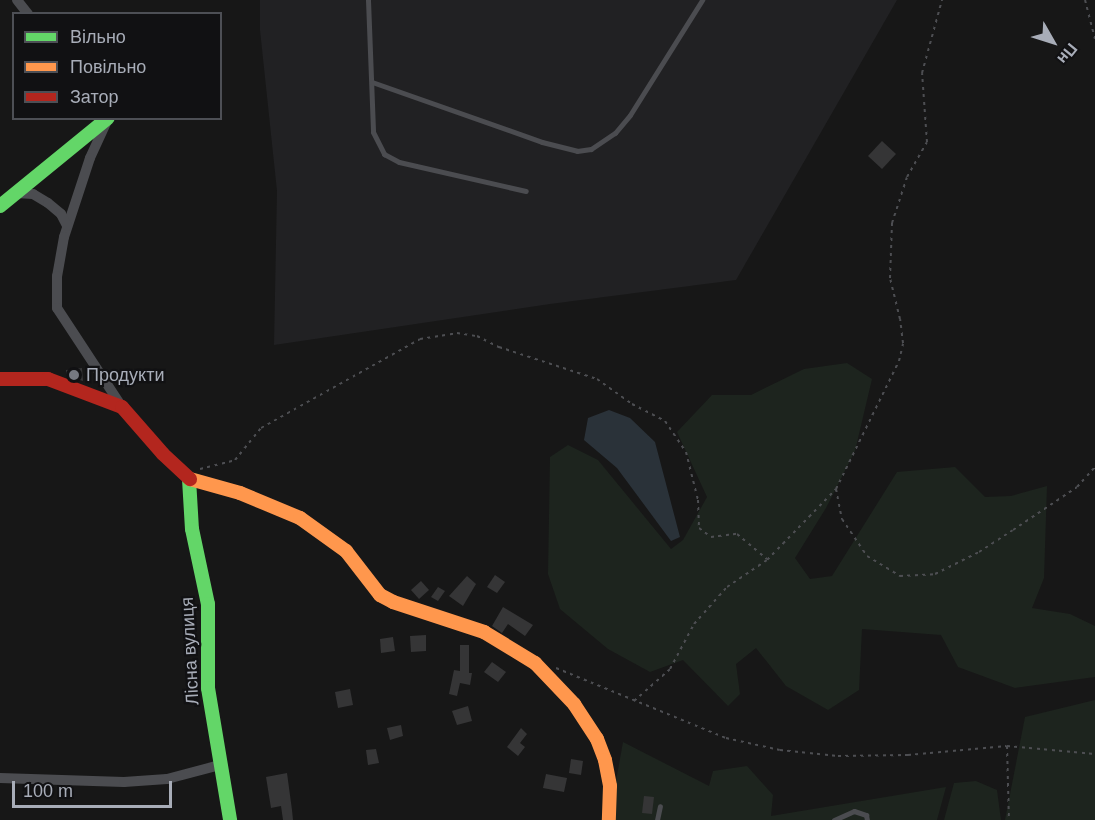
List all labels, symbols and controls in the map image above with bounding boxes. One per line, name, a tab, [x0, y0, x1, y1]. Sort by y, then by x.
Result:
legend	[12, 12, 222, 120]
north arrow	[1023, 12, 1083, 72]
text: Вільно	[70, 27, 126, 47]
text: Пн	[1054, 40, 1081, 67]
text: Повільно	[70, 57, 146, 77]
text: Затор	[70, 87, 119, 107]
place label: Продукти	[86, 364, 164, 386]
marker: Продукти	[67, 368, 81, 382]
street label: Лісна вулиця	[176, 596, 204, 706]
scale bar	[15, 769, 176, 807]
text: 100 m	[23, 781, 73, 801]

